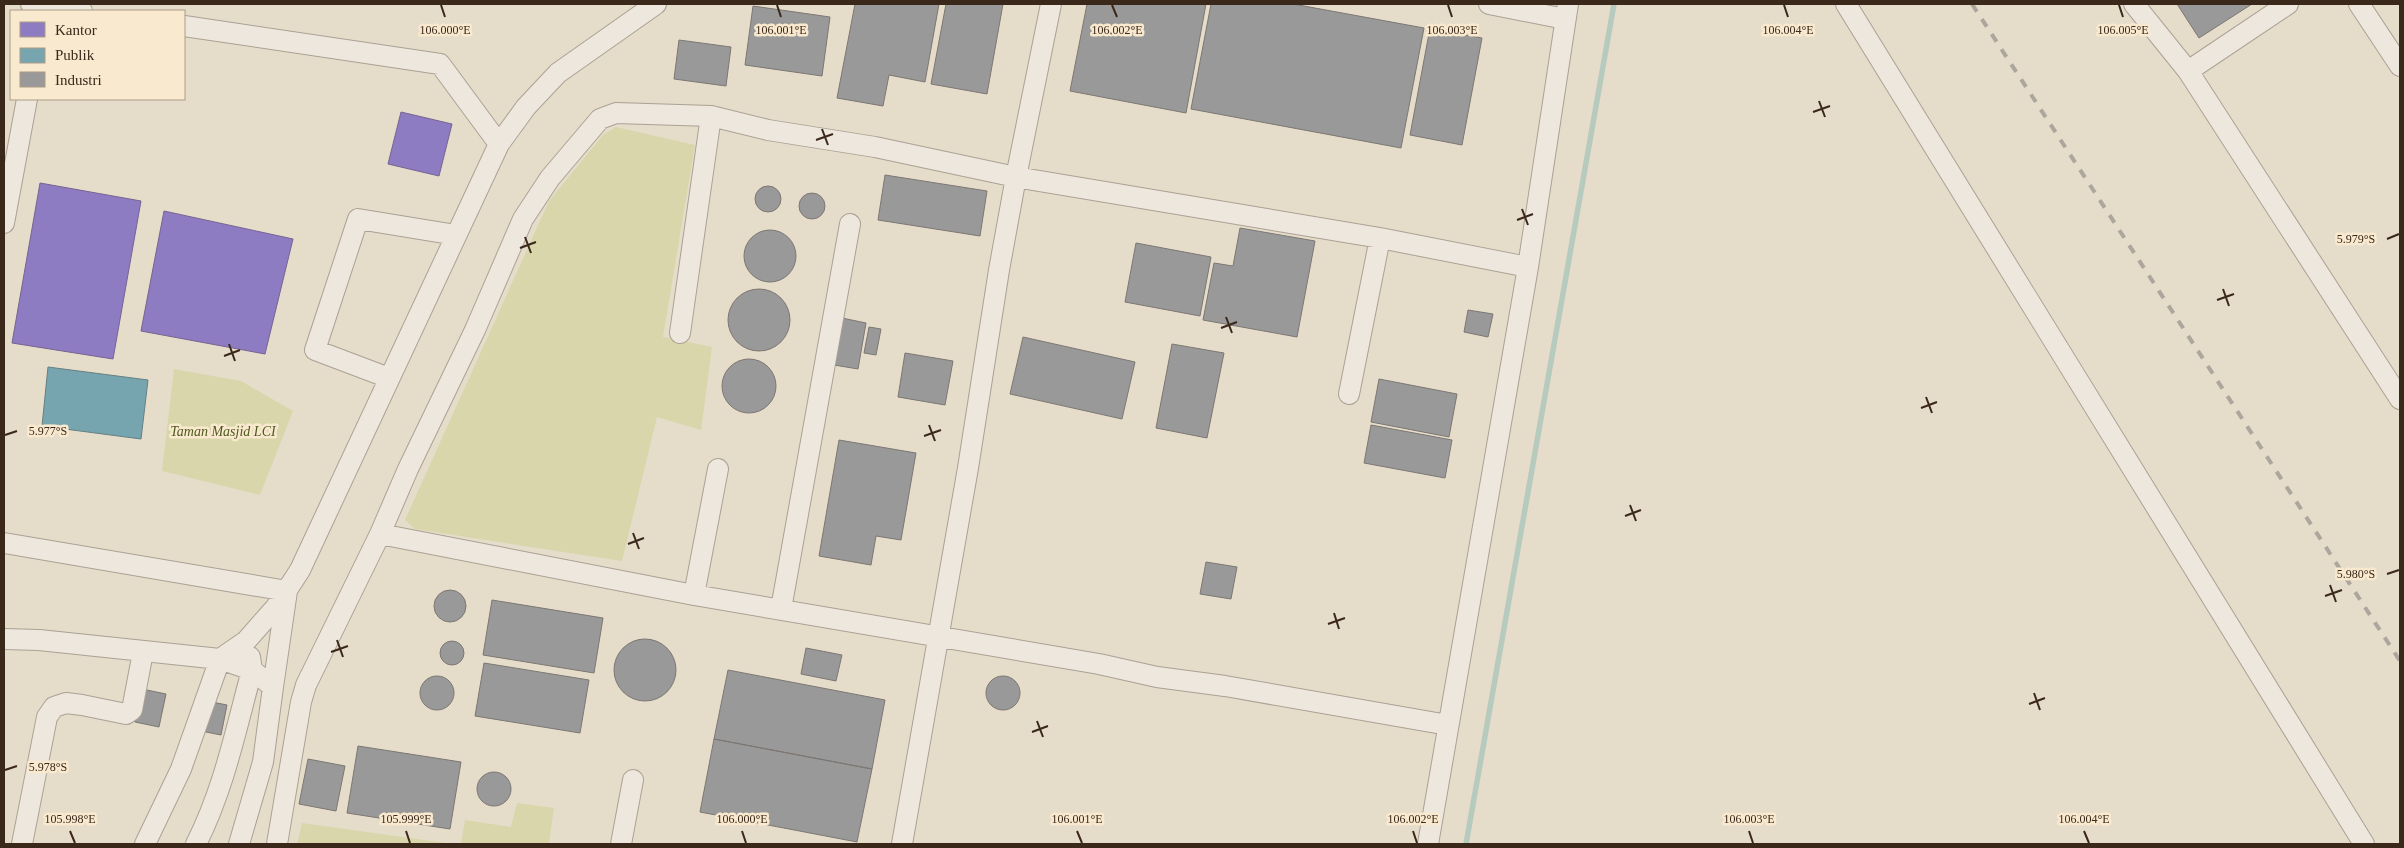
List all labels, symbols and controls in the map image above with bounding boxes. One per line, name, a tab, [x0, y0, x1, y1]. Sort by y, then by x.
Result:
legend	[10, 10, 185, 100]
text: Kantor	[55, 22, 97, 38]
text: 106.000°E	[419, 23, 471, 37]
text: 106.001°E	[755, 23, 807, 37]
text: 106.002°E	[1091, 23, 1143, 37]
text: 106.003°E	[1426, 23, 1478, 37]
text: 106.004°E	[1762, 23, 1814, 37]
text: 106.005°E	[2097, 23, 2149, 37]
text: Publik	[55, 47, 95, 63]
text: Industri	[55, 72, 102, 88]
text: 5.979°S	[2337, 232, 2375, 246]
text: 5.977°S	[29, 424, 67, 438]
park label: Taman Masjid LCI	[170, 424, 277, 439]
text: 5.980°S	[2337, 567, 2375, 581]
text: 5.978°S	[29, 760, 67, 774]
text: 105.998°E	[44, 812, 96, 826]
text: 105.999°E	[380, 812, 432, 826]
text: 106.000°E	[716, 812, 768, 826]
text: 106.001°E	[1051, 812, 1103, 826]
text: 106.002°E	[1387, 812, 1439, 826]
text: 106.003°E	[1723, 812, 1775, 826]
text: 106.004°E	[2058, 812, 2110, 826]

